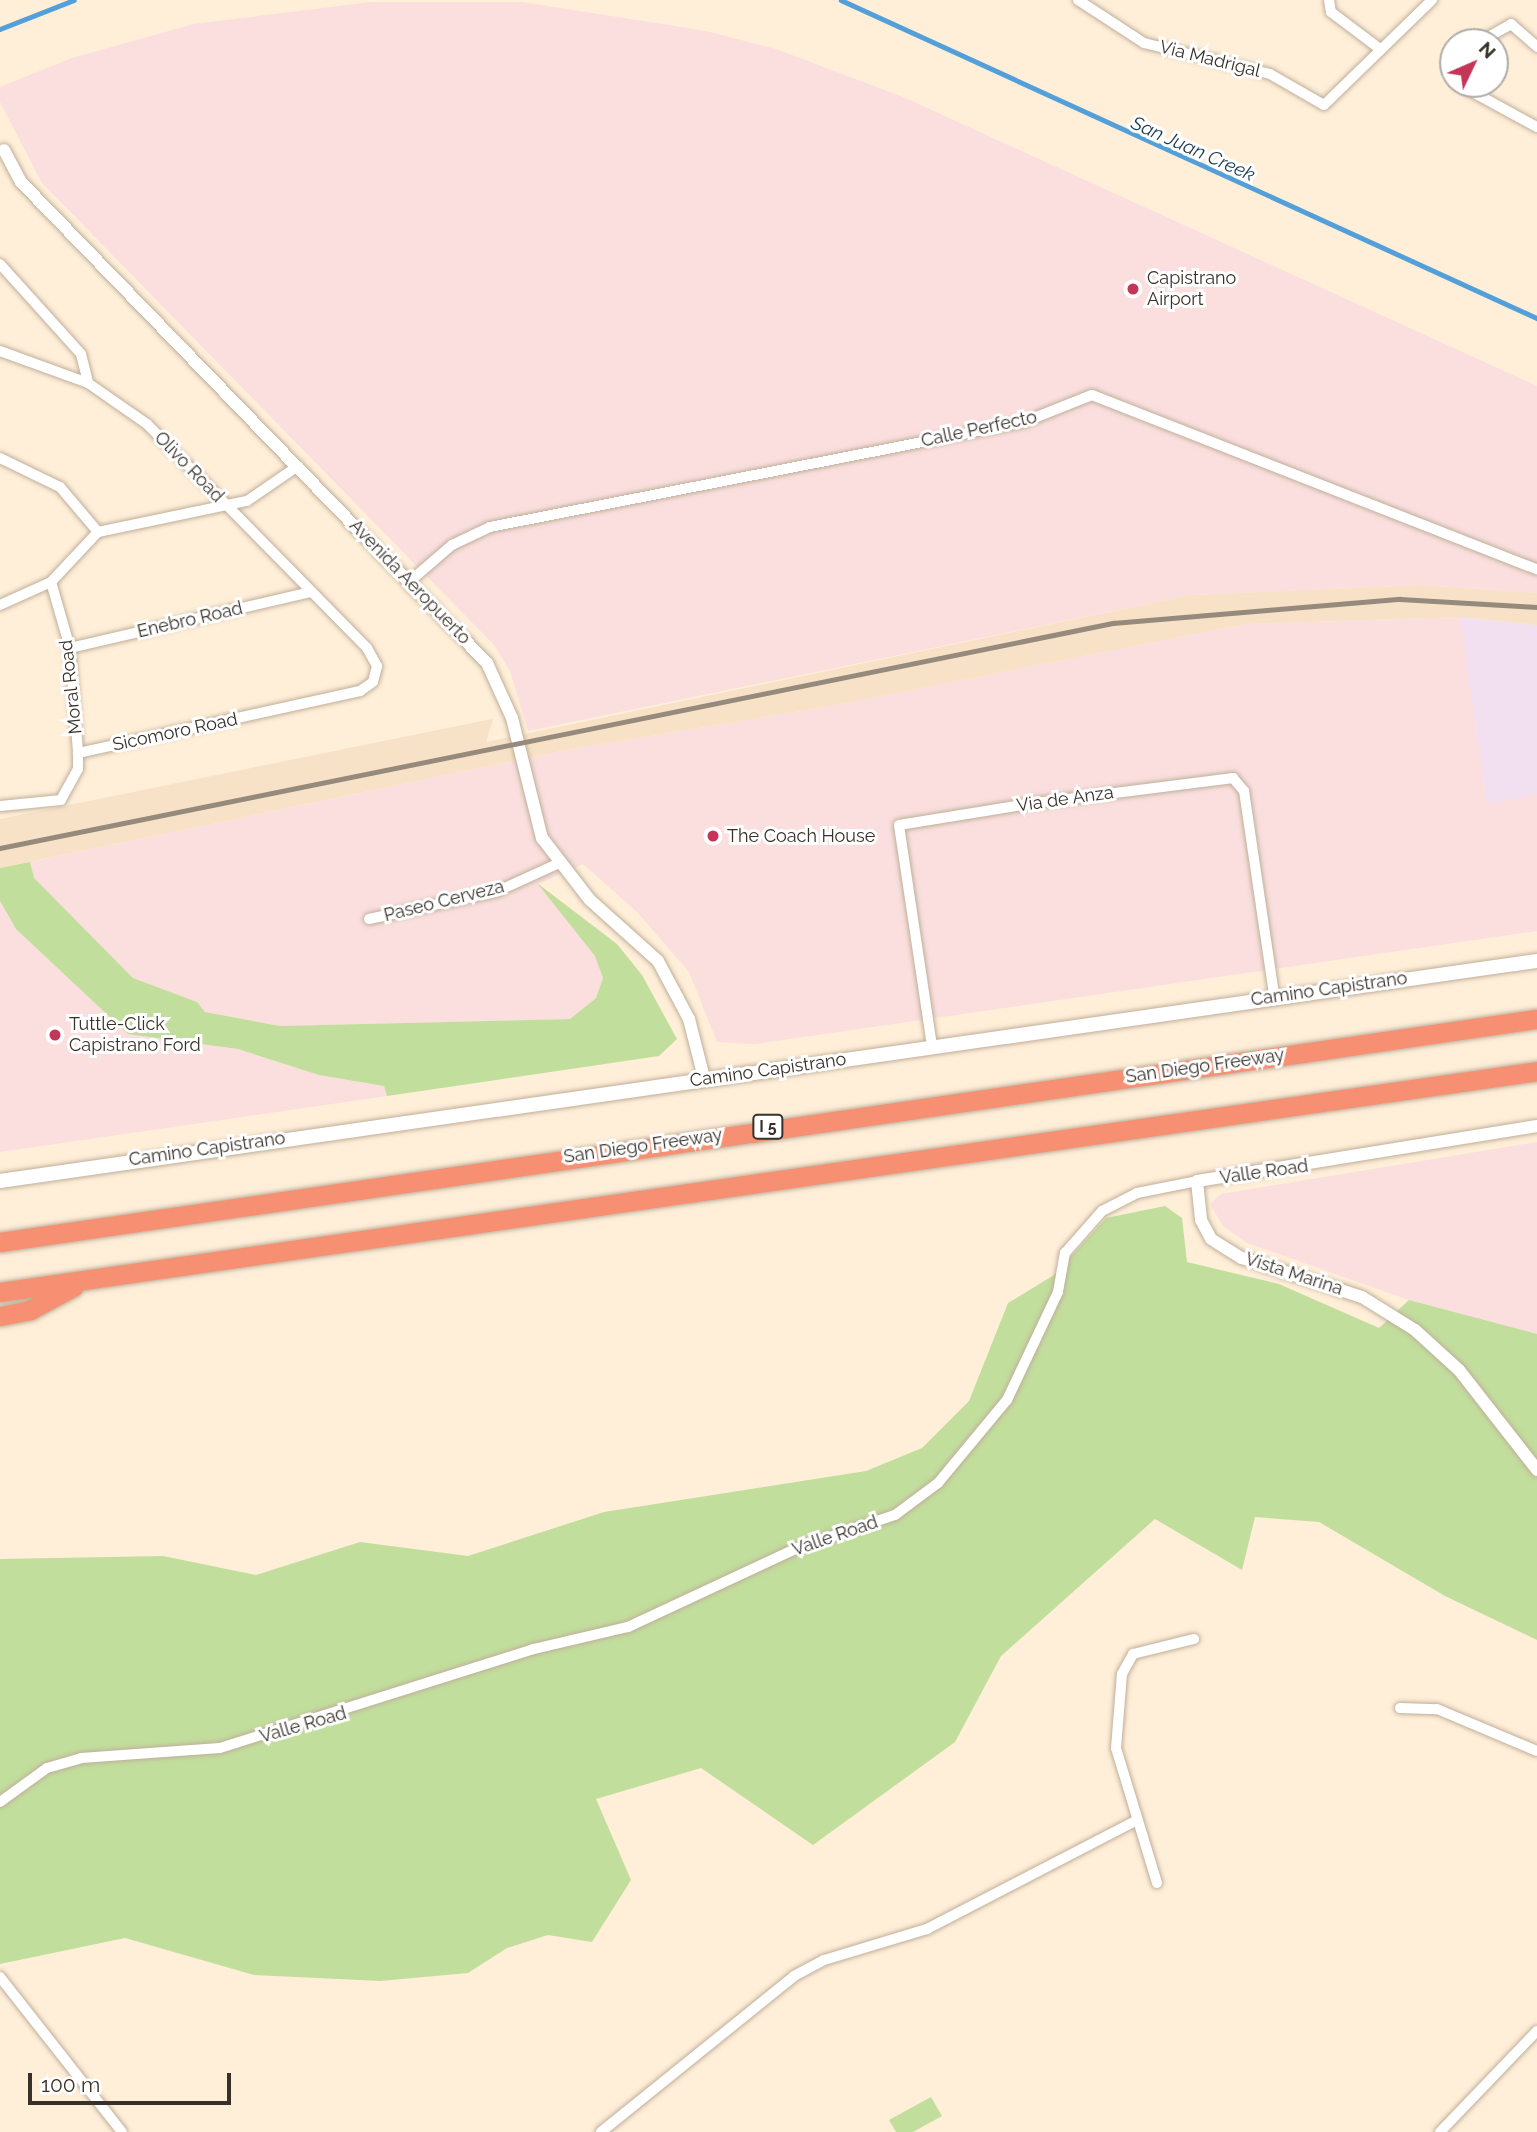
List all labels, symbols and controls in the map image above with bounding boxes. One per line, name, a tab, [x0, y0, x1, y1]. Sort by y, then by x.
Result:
north arrow	[1439, 28, 1509, 98]
street label: Via Madrigal	[1157, 36, 1263, 82]
text: N	[1475, 37, 1501, 63]
water label: San Juan Creek	[1127, 111, 1259, 187]
place label: Capistrano Airport	[1147, 268, 1236, 310]
marker: Capistrano Airport	[1125, 281, 1141, 297]
street label: Calle Perfecto	[919, 406, 1039, 452]
street label: Olivo Road	[150, 427, 228, 507]
street label: Avenida Aeropuerto	[345, 515, 475, 649]
street label: Enebro Road	[135, 597, 245, 643]
street label: Moral Road	[55, 639, 87, 735]
street label: Sicomoro Road	[111, 708, 239, 756]
street label: Via de Anza	[1015, 781, 1115, 817]
place label: The Coach House	[727, 825, 875, 847]
marker: The Coach House	[705, 828, 721, 844]
street label: Paseo Cerveza	[382, 876, 506, 926]
street label: Camino Capistrano	[1249, 967, 1409, 1011]
place label: Tuttle-Click Capistrano Ford	[69, 1014, 201, 1056]
marker: Tuttle-Click Capistrano Ford	[47, 1027, 63, 1043]
street label: San Diego Freeway	[1124, 1044, 1286, 1088]
street label: Camino Capistrano	[688, 1048, 848, 1092]
road number: I 5	[752, 1114, 784, 1140]
street label: San Diego Freeway	[562, 1124, 724, 1168]
street label: Camino Capistrano	[127, 1127, 287, 1171]
street label: Valle Road	[1218, 1155, 1310, 1189]
street label: Vista Marina	[1242, 1248, 1346, 1300]
street label: Valle Road	[789, 1511, 881, 1561]
street label: Valle Road	[257, 1702, 349, 1748]
scale bar	[32, 2058, 234, 2102]
text: 100 m	[41, 2072, 100, 2097]

